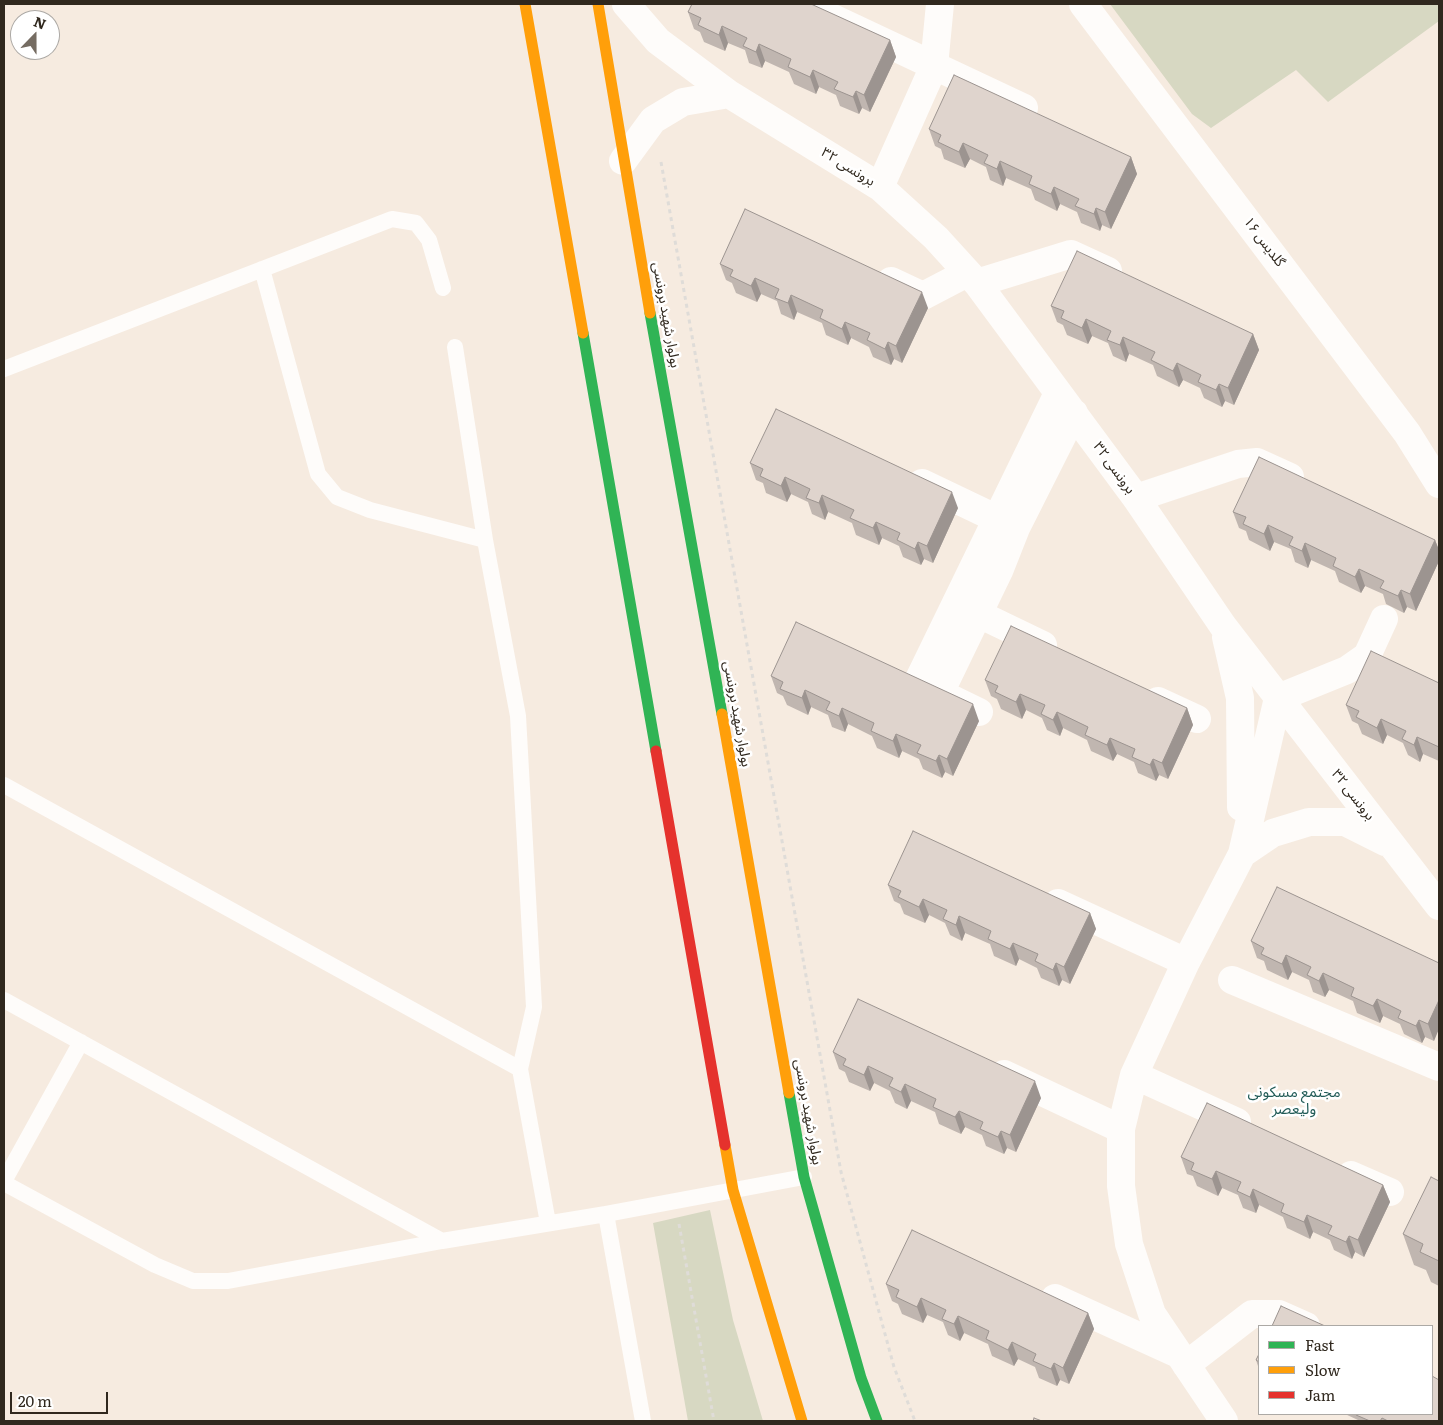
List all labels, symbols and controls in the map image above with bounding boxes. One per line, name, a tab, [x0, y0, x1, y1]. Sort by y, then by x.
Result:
north arrow	[10, 10, 60, 60]
text: N	[31, 11, 49, 33]
street label: برونسی ۳۲	[818, 144, 878, 190]
street label: گلدیس ۱۶	[1240, 214, 1288, 270]
street label: بولوار شهید برونسی	[648, 261, 684, 369]
street label: برونسی ۳۲	[1089, 439, 1139, 497]
street label: بولوار شهید برونسی	[719, 660, 755, 768]
street label: برونسی ۳۲	[1328, 766, 1378, 824]
street label: بولوار شهید برونسی	[790, 1058, 826, 1166]
district label: مجتمع مسکونی ولیعصر	[1247, 1084, 1341, 1119]
legend	[1258, 1325, 1433, 1415]
text: Fast	[1305, 1333, 1334, 1356]
text: Slow	[1305, 1358, 1340, 1381]
scale bar	[12, 1382, 110, 1414]
text: Jam	[1305, 1383, 1335, 1406]
text: 20 m	[18, 1389, 52, 1412]

